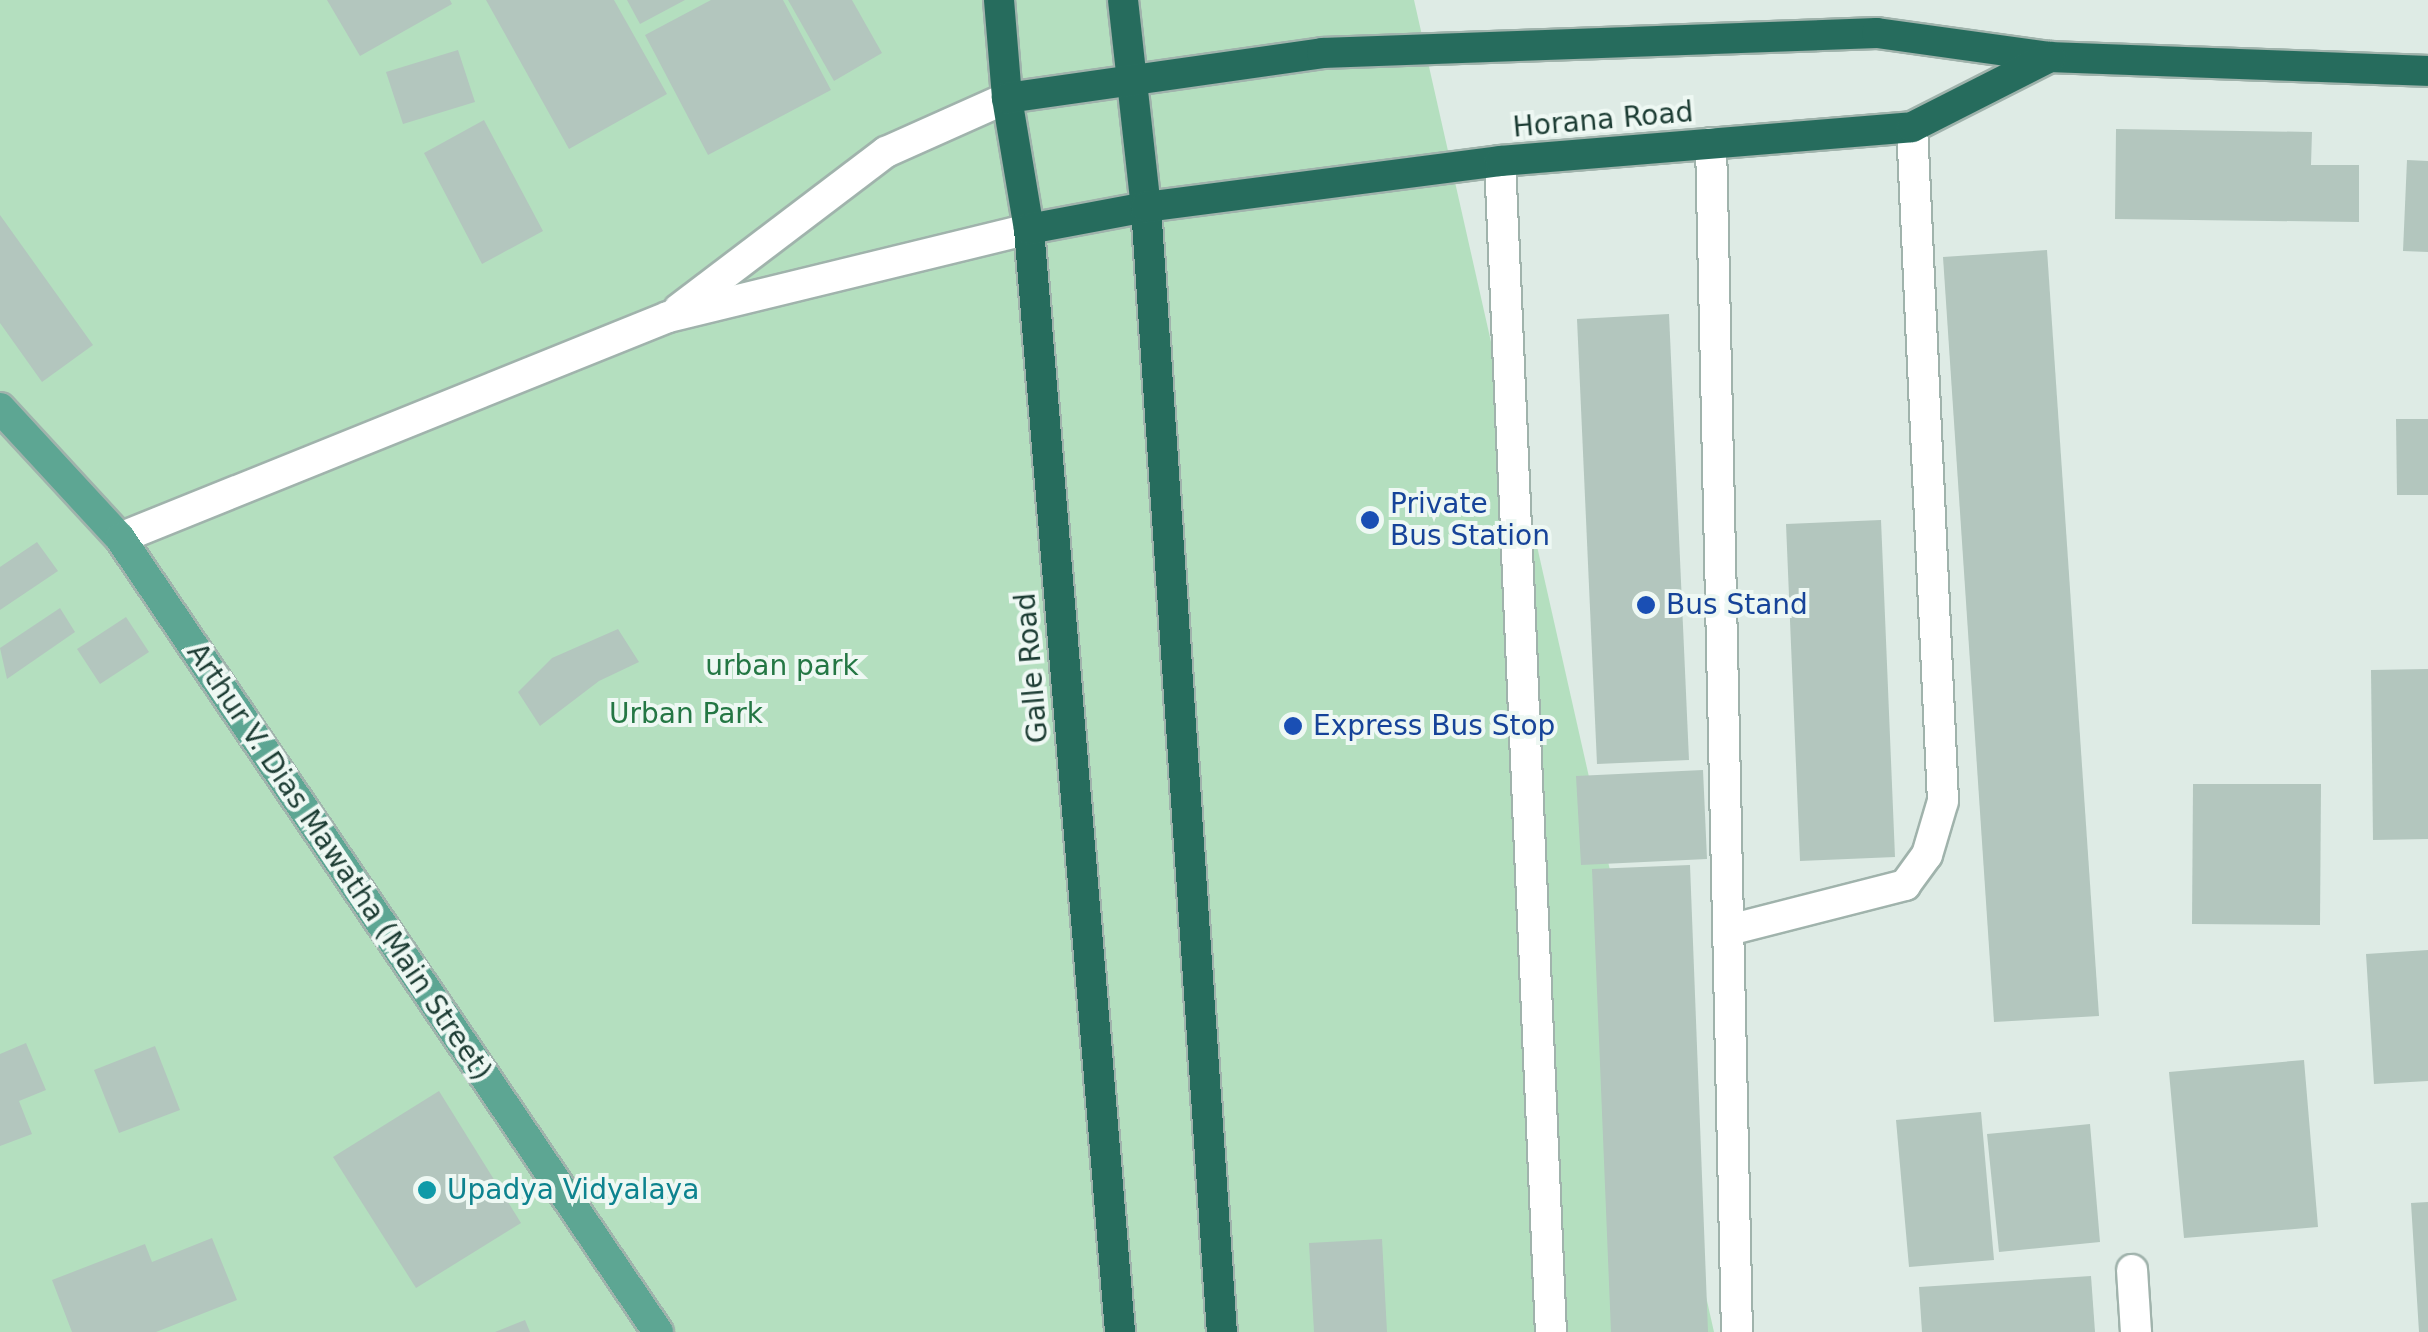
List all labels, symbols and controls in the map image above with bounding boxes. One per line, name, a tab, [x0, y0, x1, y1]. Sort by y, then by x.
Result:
street label: Horana Road	[1511, 95, 1695, 145]
place label: Private Bus Station	[1390, 487, 1550, 553]
marker: Private Bus Station	[1359, 509, 1381, 531]
place label: Bus Stand	[1666, 588, 1808, 622]
street label: Galle Road	[1009, 591, 1055, 745]
marker: Bus Stand	[1635, 594, 1657, 616]
street label: Arthur V. Dias Mawatha (Main Street)	[180, 637, 498, 1087]
park label: urban park	[705, 649, 859, 683]
park label: Urban Park	[609, 697, 763, 731]
place label: Express Bus Stop	[1313, 709, 1555, 743]
marker: Express Bus Stop	[1282, 715, 1304, 737]
place label: Upadya Vidyalaya	[447, 1173, 699, 1207]
marker: Upadya Vidyalaya	[416, 1179, 438, 1201]

